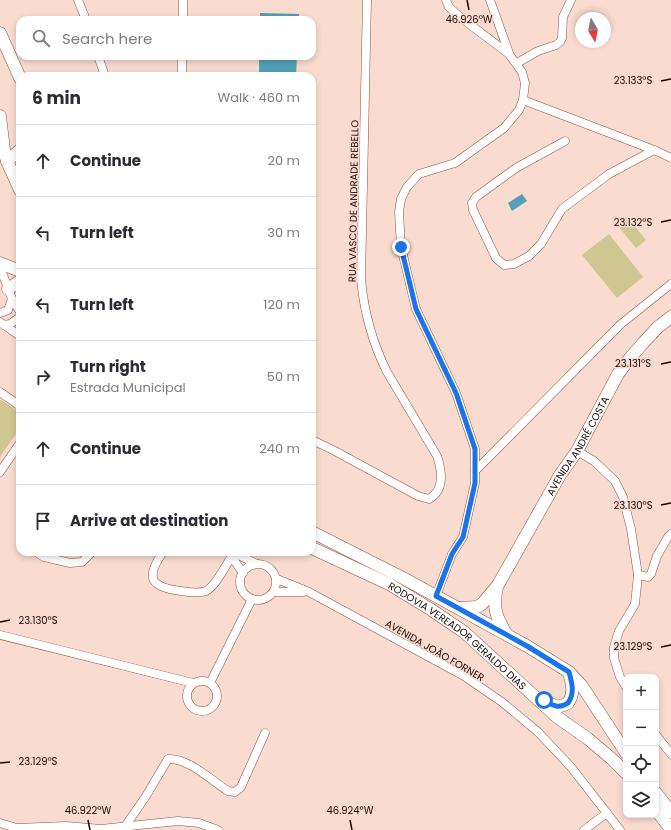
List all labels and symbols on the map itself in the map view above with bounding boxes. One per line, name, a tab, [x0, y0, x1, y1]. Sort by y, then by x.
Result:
text: 46.926°W	[446, 12, 493, 27]
north arrow	[575, 12, 611, 48]
text: 23.133°S	[614, 73, 652, 88]
street label: RUA VASCO DE ANDRADE REBELLO	[345, 120, 362, 282]
text: 23.132°S	[614, 215, 652, 230]
route end	[392, 238, 410, 256]
text: 23.131°S	[615, 356, 651, 371]
street label: AVENIDA ANDRÉ COSTA	[543, 394, 613, 499]
text: 23.130°S	[613, 498, 653, 513]
street label: RODOVIA VEREADOR GERALDO DIAS	[385, 578, 530, 694]
text: 23.130°S	[18, 613, 58, 628]
street label: AVENIDA JOÃO FORNER	[382, 616, 487, 685]
text: 23.129°S	[614, 639, 653, 654]
route start	[535, 691, 553, 709]
text: 23.129°S	[19, 754, 58, 769]
text: 46.922°W	[65, 803, 111, 818]
text: 46.924°W	[327, 803, 374, 818]

